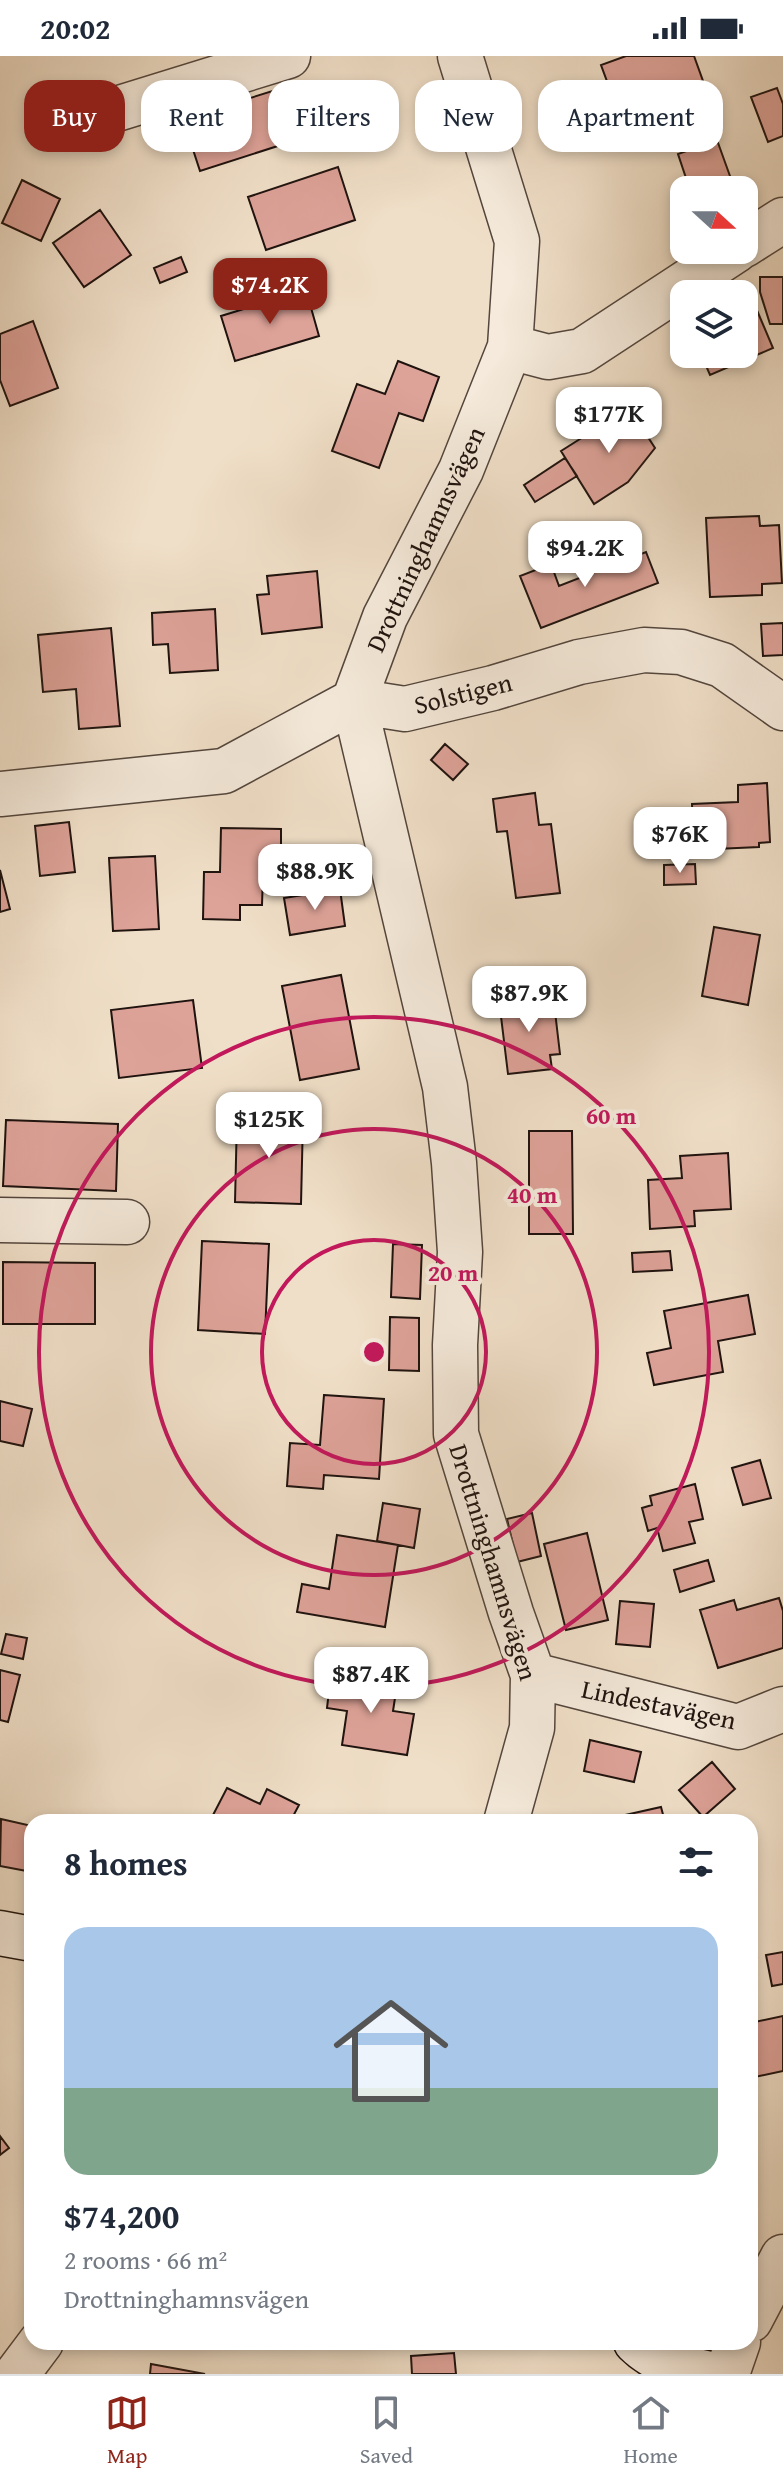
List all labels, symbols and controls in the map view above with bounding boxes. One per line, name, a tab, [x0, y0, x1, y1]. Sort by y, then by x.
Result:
text: 20:02	[40, 6, 111, 50]
chip: Buy	[24, 80, 125, 152]
chip: Rent	[141, 80, 252, 152]
chip: Filters	[268, 80, 399, 152]
chip: New	[415, 80, 522, 152]
chip: Apartment	[538, 80, 723, 152]
north arrow	[670, 176, 758, 264]
map controls	[670, 176, 758, 368]
pin: $74.2K	[205, 258, 335, 326]
text: $74.2K	[231, 264, 309, 303]
button: layers	[670, 280, 758, 368]
pin: $177K	[553, 387, 665, 455]
text: $177K	[574, 393, 644, 432]
street label: Drottninghamnsvägen	[356, 419, 495, 658]
pin: $94.2K	[520, 521, 650, 589]
text: $94.2K	[546, 527, 624, 566]
street label: Solstigen	[410, 662, 517, 724]
pin: $76K	[633, 807, 727, 875]
text: $76K	[652, 813, 708, 852]
pin: $88.9K	[250, 844, 380, 912]
text: $88.9K	[276, 850, 354, 889]
pin: $87.9K	[464, 966, 594, 1034]
text: $87.9K	[490, 972, 568, 1011]
pin: $125K	[213, 1092, 325, 1160]
text: $125K	[234, 1098, 304, 1137]
text: 60 m	[586, 1098, 637, 1133]
text: 40 m	[507, 1177, 558, 1212]
text: 20 m	[428, 1255, 479, 1290]
centre of rings	[360, 1338, 388, 1366]
street label: Drottninghamnsvägen	[440, 1439, 549, 1685]
pin: $87.4K	[306, 1647, 436, 1715]
text: $87.4K	[332, 1653, 410, 1692]
street label: Lindestavägen	[578, 1669, 740, 1739]
text: 8 homes	[64, 1838, 188, 1887]
icon: filters	[674, 1840, 718, 1884]
icon: home	[319, 1979, 463, 2123]
text: $74,200	[64, 2191, 179, 2240]
text: 2 rooms · 66 m²	[64, 2240, 227, 2279]
text: Drottninghamnsvägen	[64, 2279, 309, 2318]
tab: Map	[105, 2391, 149, 2471]
tab: Saved	[360, 2391, 413, 2471]
tab: Home	[624, 2391, 678, 2471]

